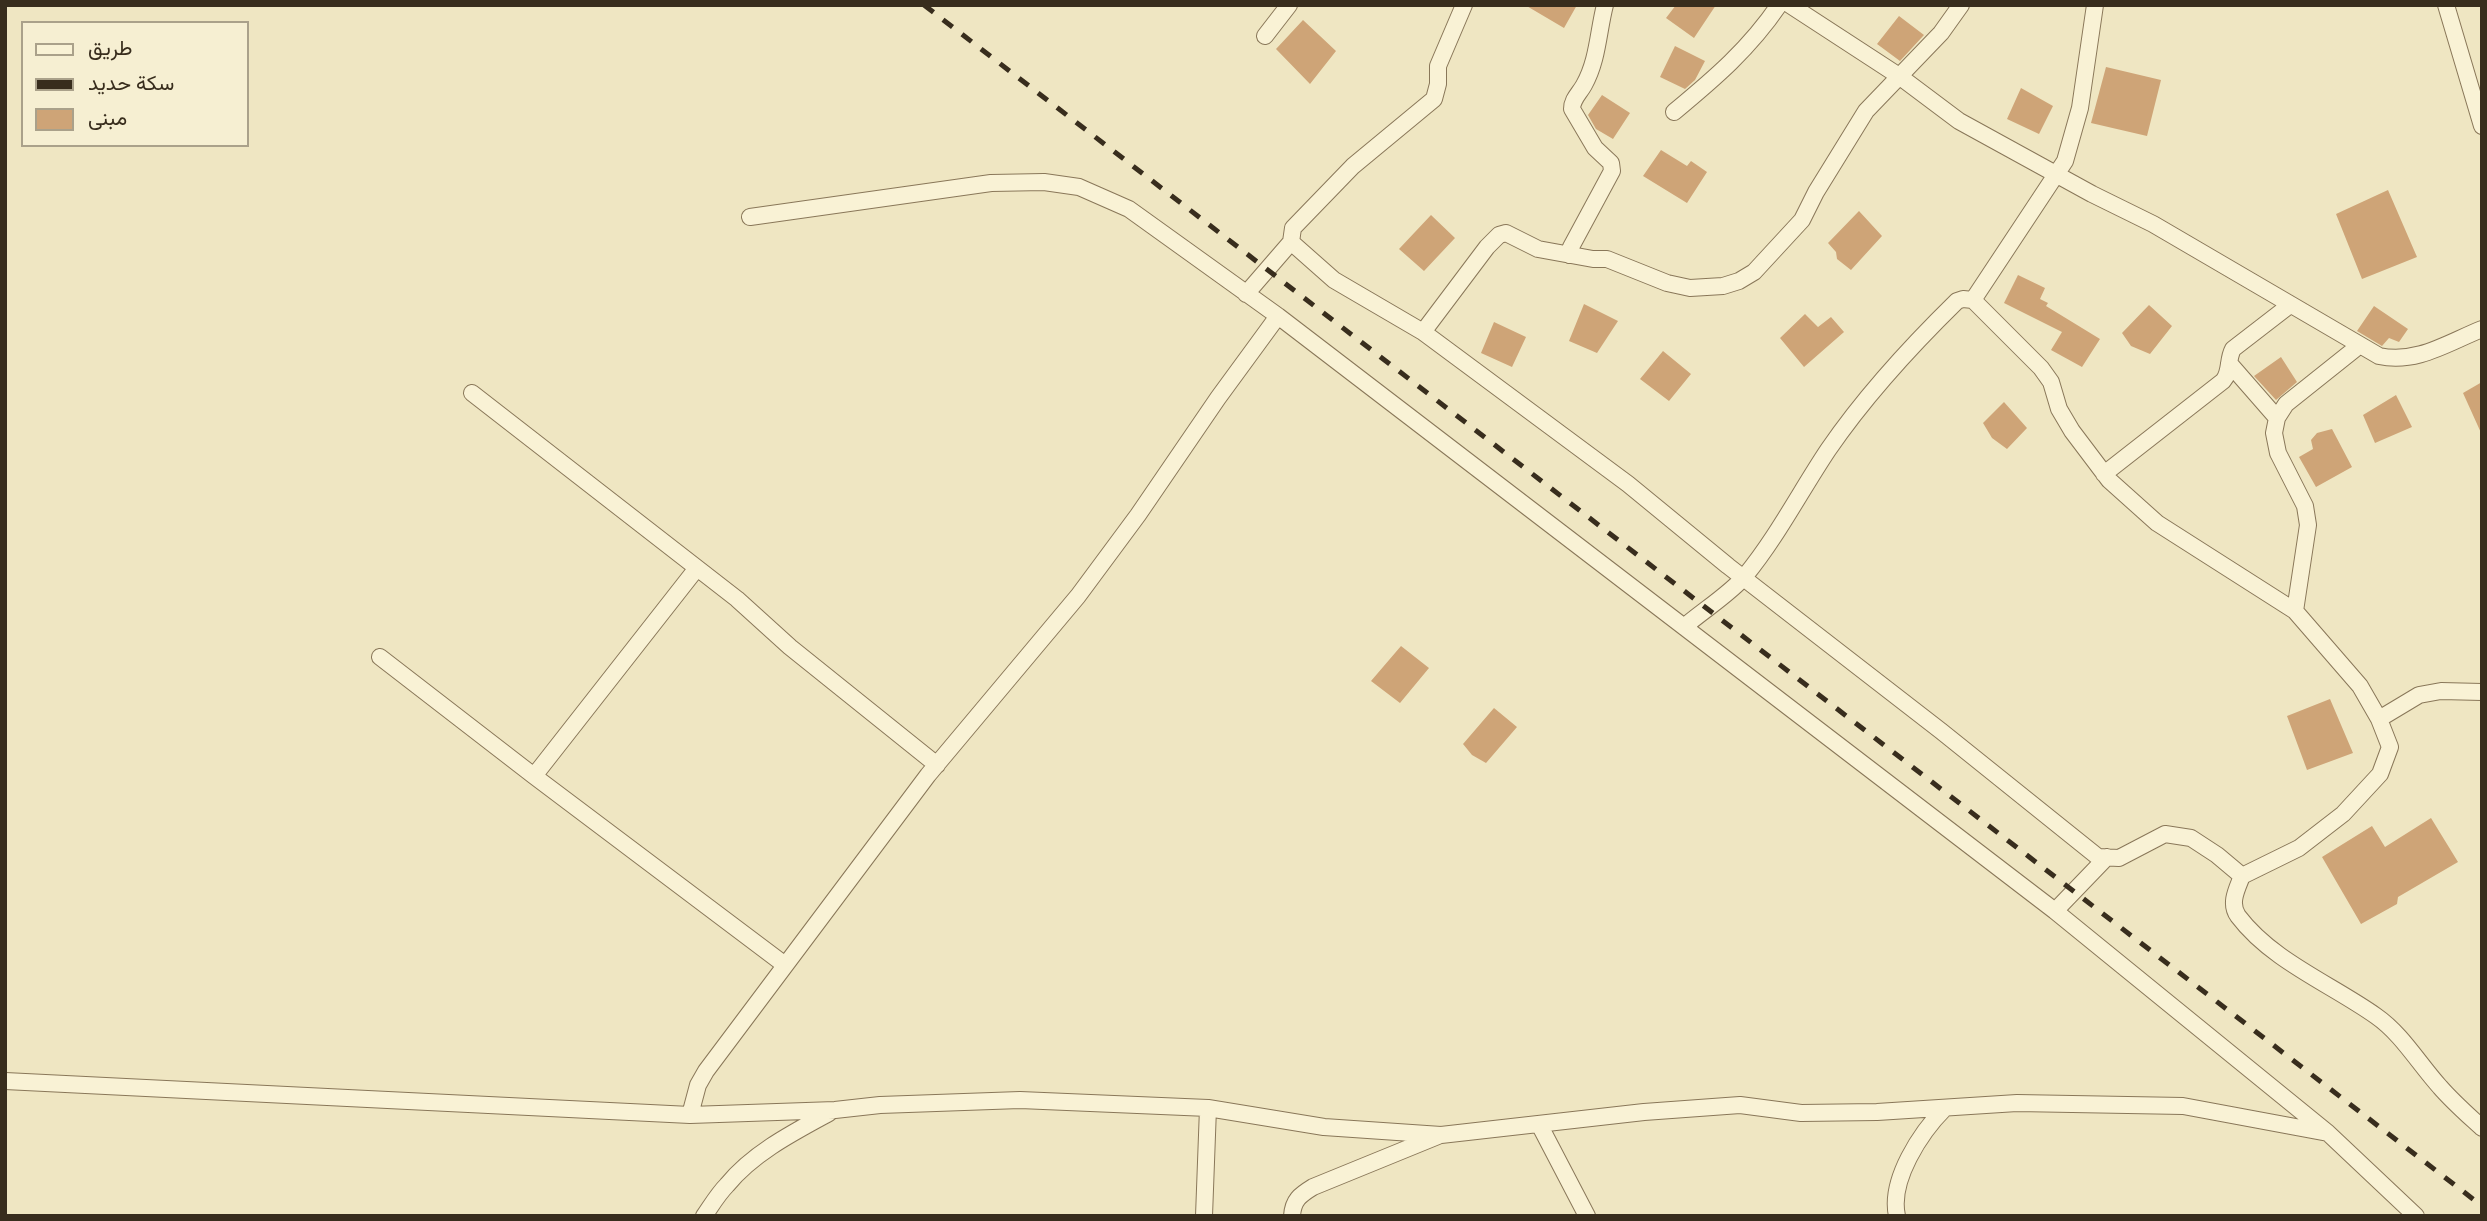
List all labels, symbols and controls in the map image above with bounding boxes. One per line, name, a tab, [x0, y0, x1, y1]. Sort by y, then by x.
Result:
legend	[21, 21, 248, 147]
text: طريق	[88, 33, 133, 61]
text: سكة حديد	[88, 68, 174, 96]
text: مبنى	[88, 103, 127, 131]

